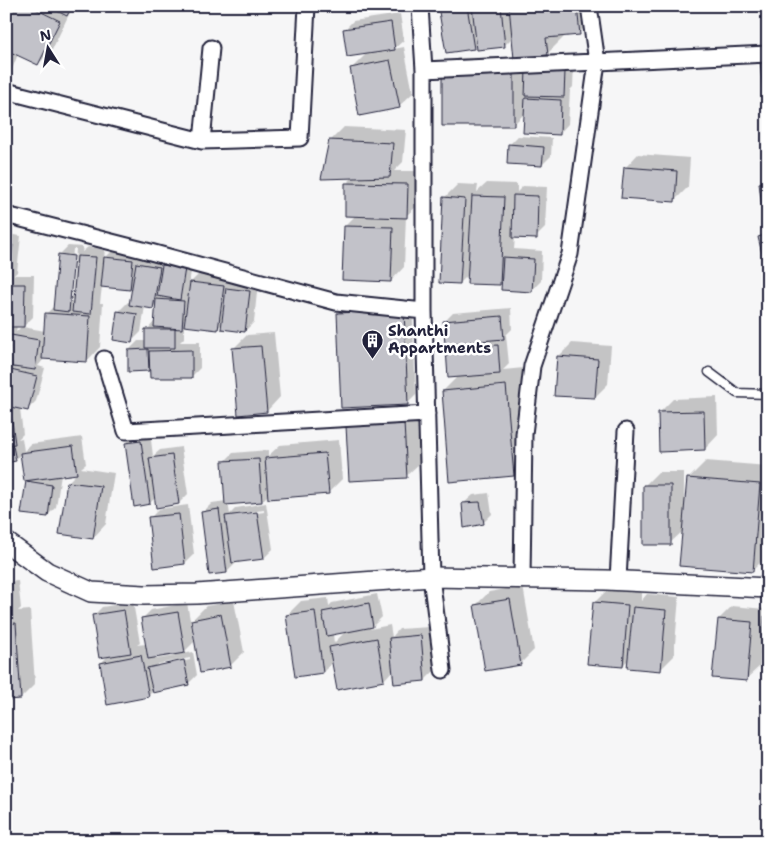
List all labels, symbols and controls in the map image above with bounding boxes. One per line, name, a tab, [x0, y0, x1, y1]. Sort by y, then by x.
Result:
north arrow	[22, 22, 72, 72]
text: N	[38, 25, 53, 45]
place label: Shanthi Appartments	[388, 321, 491, 358]
building icon: Shanthi Appartments	[360, 328, 384, 359]

